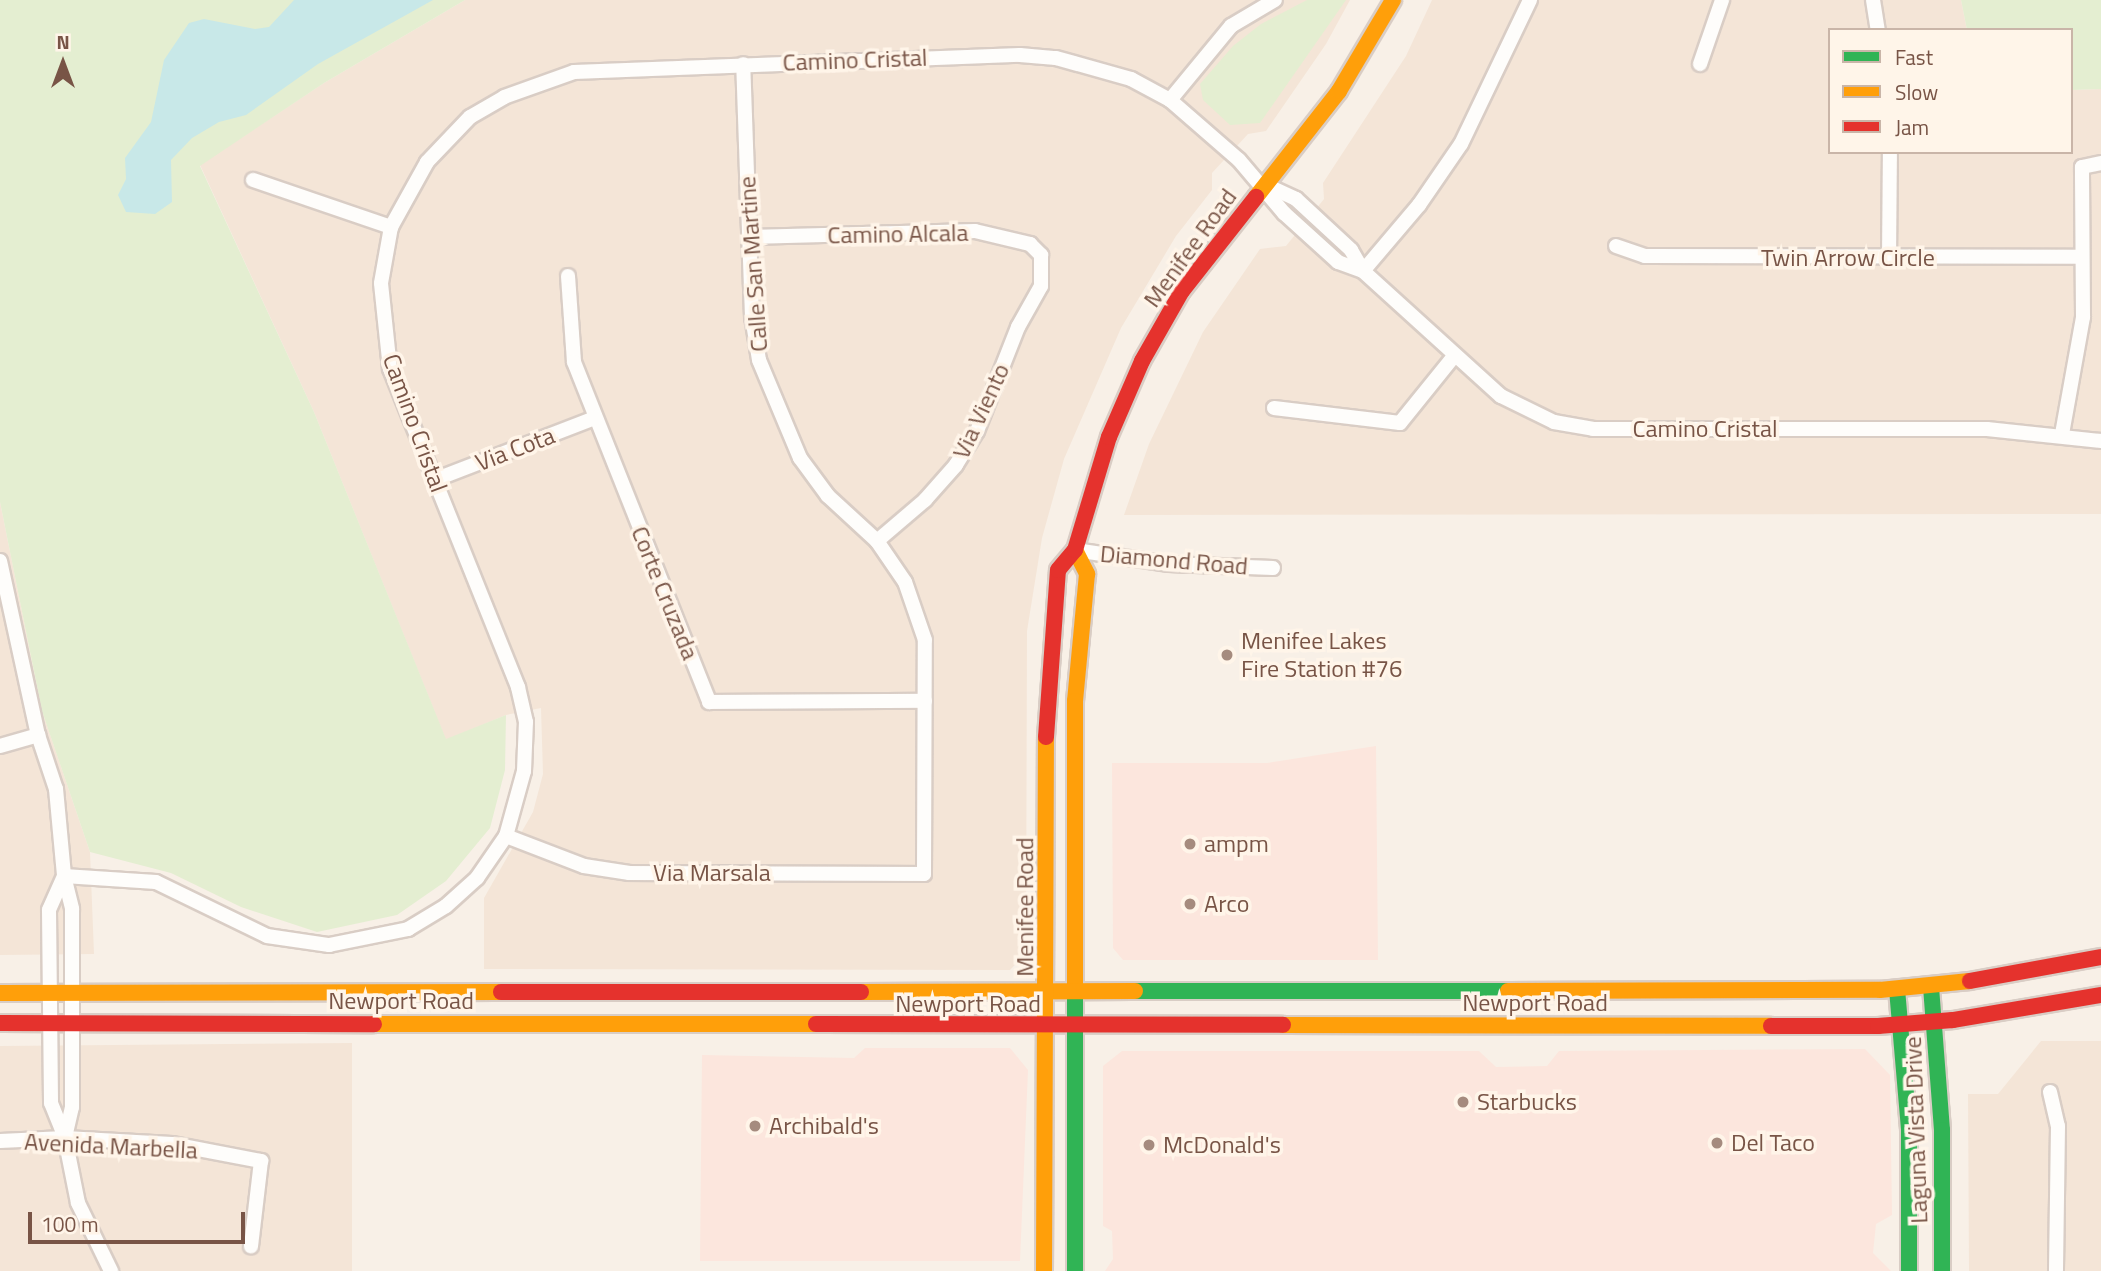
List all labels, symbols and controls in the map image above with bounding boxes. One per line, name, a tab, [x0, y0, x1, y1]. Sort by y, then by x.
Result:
text: N	[56, 27, 70, 56]
north arrow	[28, 28, 98, 98]
legend	[1828, 28, 2073, 154]
text: Fast	[1895, 41, 1933, 73]
street label: Camino Cristal	[782, 43, 928, 77]
text: Slow	[1895, 76, 1938, 108]
text: Jam	[1895, 111, 1929, 143]
street label: Calle San Martine	[732, 175, 774, 353]
street label: Menifee Road	[1137, 183, 1243, 313]
street label: Camino Alcala	[827, 218, 969, 250]
street label: Twin Arrow Circle	[1761, 244, 1935, 272]
street label: Camino Cristal	[377, 350, 453, 496]
street label: Via Viento	[946, 359, 1016, 463]
street label: Camino Cristal	[1633, 415, 1777, 443]
street label: Via Cota	[471, 421, 559, 477]
street label: Corte Cruzada	[625, 522, 705, 664]
street label: Diamond Road	[1099, 539, 1249, 581]
place label: Menifee Lakes Fire Station #76	[1241, 627, 1402, 683]
marker: Menifee Lakes Fire Station #76	[1219, 647, 1235, 663]
place label: ampm	[1204, 830, 1269, 858]
marker: ampm	[1182, 836, 1198, 852]
street label: Menifee Road	[1011, 837, 1039, 977]
street label: Via Marsala	[653, 859, 771, 887]
place label: Arco	[1204, 890, 1249, 918]
marker: Arco	[1182, 896, 1198, 912]
street label: Newport Road	[328, 987, 474, 1015]
street label: Newport Road	[1462, 989, 1608, 1017]
street label: Newport Road	[895, 990, 1041, 1018]
street label: Laguna Vista Drive	[1898, 1036, 1934, 1224]
place label: Starbucks	[1477, 1088, 1577, 1116]
marker: Starbucks	[1455, 1094, 1471, 1110]
place label: Archibald's	[769, 1112, 879, 1140]
marker: Archibald's	[747, 1118, 763, 1134]
street label: Avenida Marbella	[23, 1127, 199, 1165]
place label: Del Taco	[1731, 1129, 1815, 1157]
place label: McDonald's	[1163, 1131, 1281, 1159]
marker: Del Taco	[1709, 1135, 1725, 1151]
marker: McDonald's	[1141, 1137, 1157, 1153]
scale bar	[32, 1198, 248, 1242]
text: 100 m	[41, 1208, 98, 1240]

